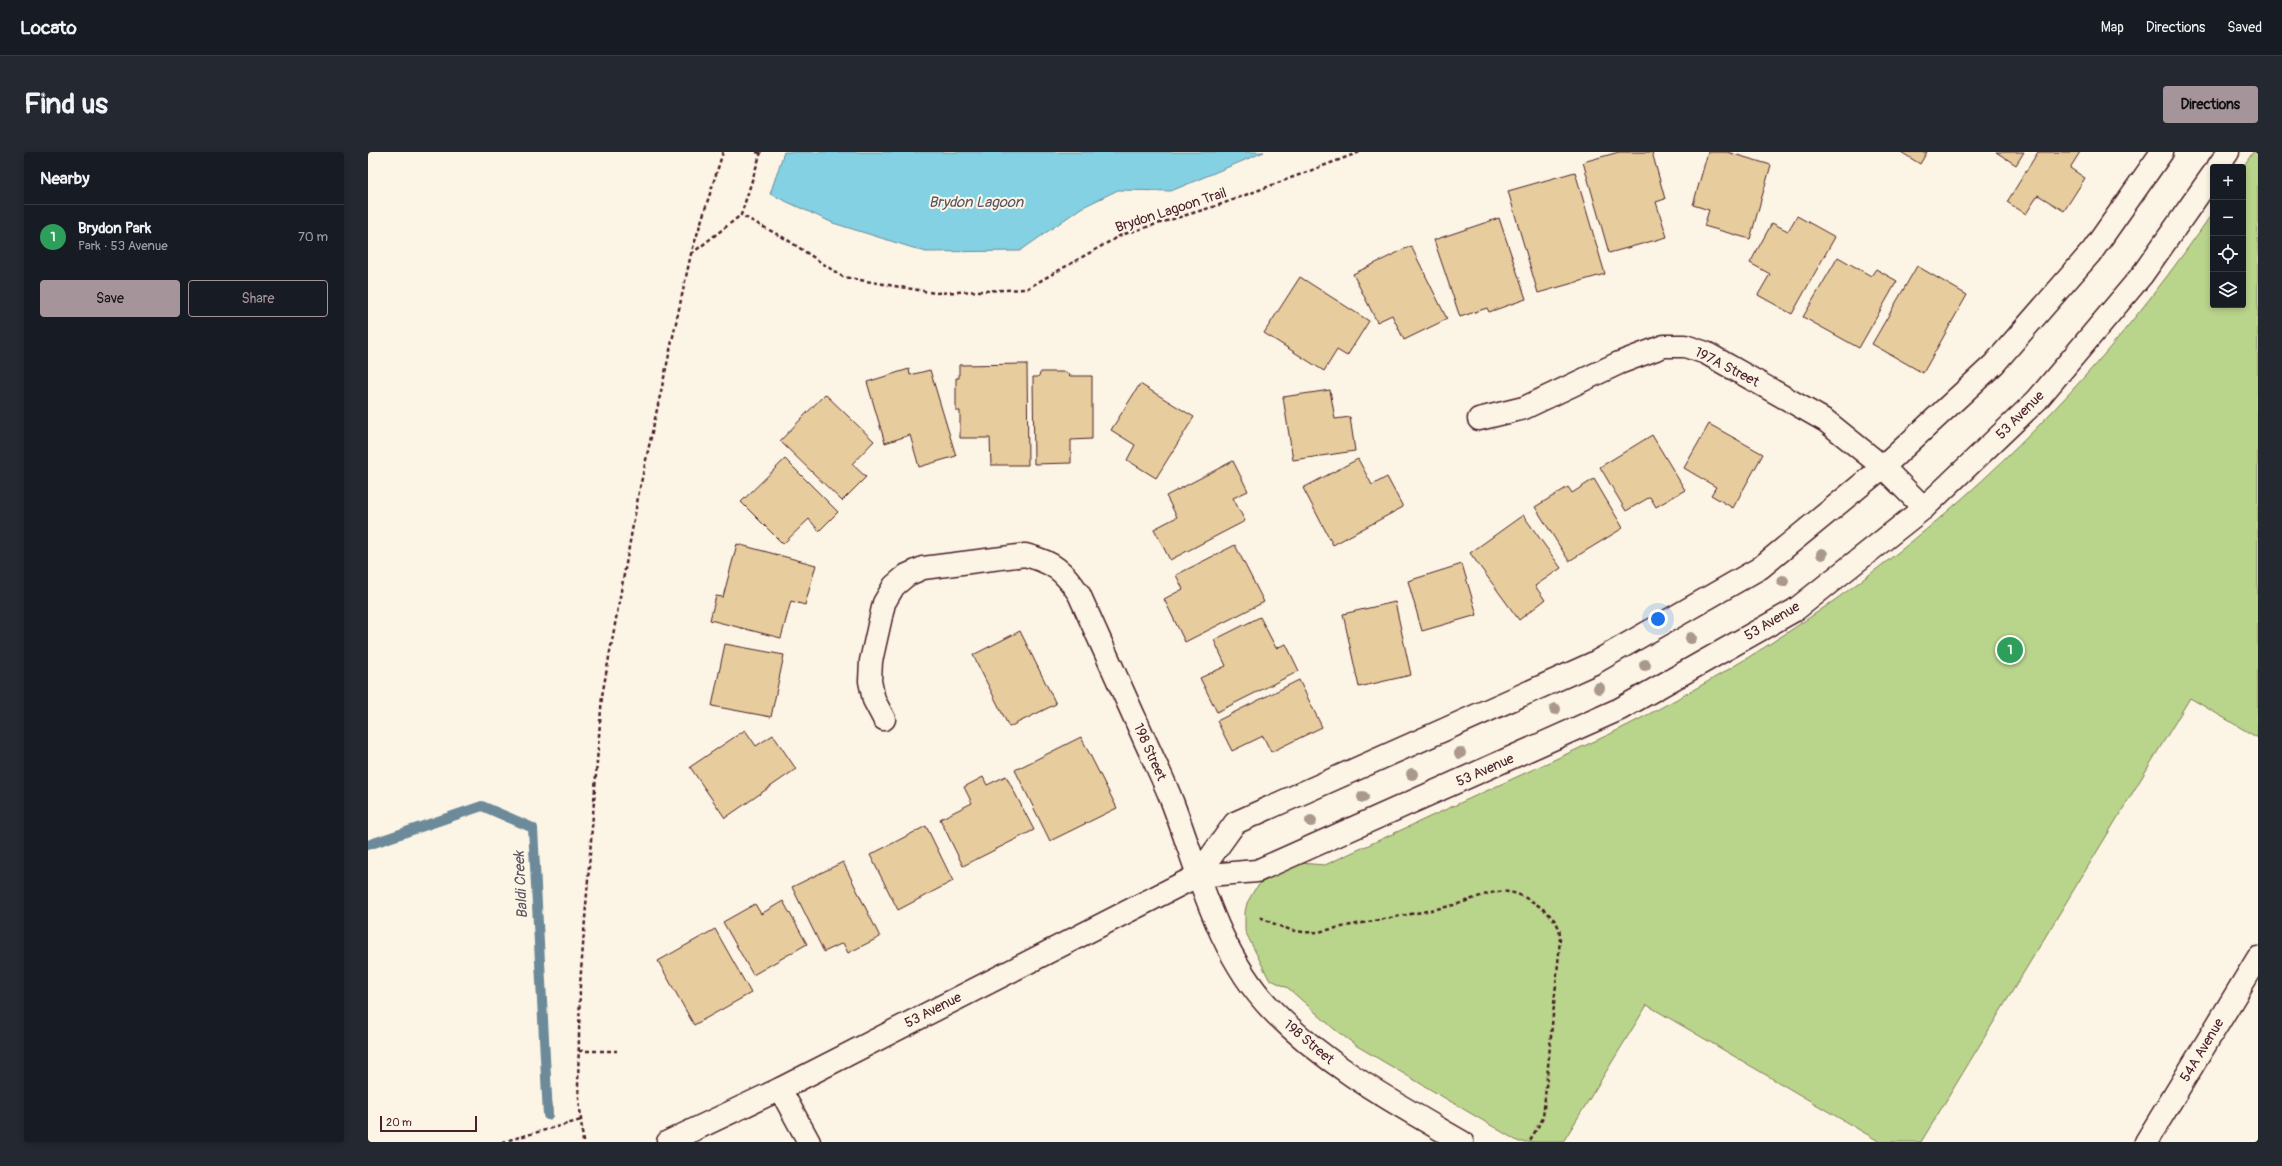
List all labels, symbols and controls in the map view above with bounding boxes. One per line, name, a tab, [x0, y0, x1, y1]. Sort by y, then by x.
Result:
text: Locato	[20, 16, 77, 40]
text: Map	[2101, 19, 2124, 36]
text: Directions	[2146, 19, 2205, 36]
text: Saved	[2227, 19, 2262, 36]
button: Directions	[2163, 86, 2258, 123]
text: Find us	[24, 87, 108, 122]
map controls	[2210, 164, 2246, 308]
button: +	[2210, 164, 2246, 200]
text: Nearby	[40, 168, 89, 189]
street label: Brydon Lagoon Trail	[1113, 184, 1229, 236]
water label: Brydon Lagoon	[929, 193, 1025, 212]
button: −	[2210, 200, 2246, 236]
text: Brydon Park	[78, 219, 151, 238]
text: 1	[50, 229, 56, 245]
text: 70 m	[298, 229, 328, 245]
button: locate	[2210, 236, 2246, 272]
text: Park · 53 Avenue	[78, 238, 168, 254]
button: layers	[2210, 272, 2246, 308]
button: Save	[40, 280, 180, 317]
button: Share	[188, 280, 328, 317]
street label: 197A Street	[1692, 343, 1762, 391]
street label: 53 Avenue	[1992, 387, 2048, 443]
street label: 53 Avenue	[1741, 598, 1803, 644]
your location	[1648, 609, 1668, 629]
pin: 1	[1997, 635, 2023, 665]
street label: 198 Street	[1130, 721, 1170, 784]
street label: 53 Avenue	[1453, 750, 1517, 790]
water label: Baldi Creek	[510, 849, 532, 919]
street label: 53 Avenue	[902, 988, 964, 1032]
street label: 54A Avenue	[2176, 1015, 2228, 1085]
street label: 198 Street	[1280, 1016, 1338, 1068]
scale bar	[380, 1114, 477, 1133]
text: 20 m	[386, 1116, 412, 1129]

